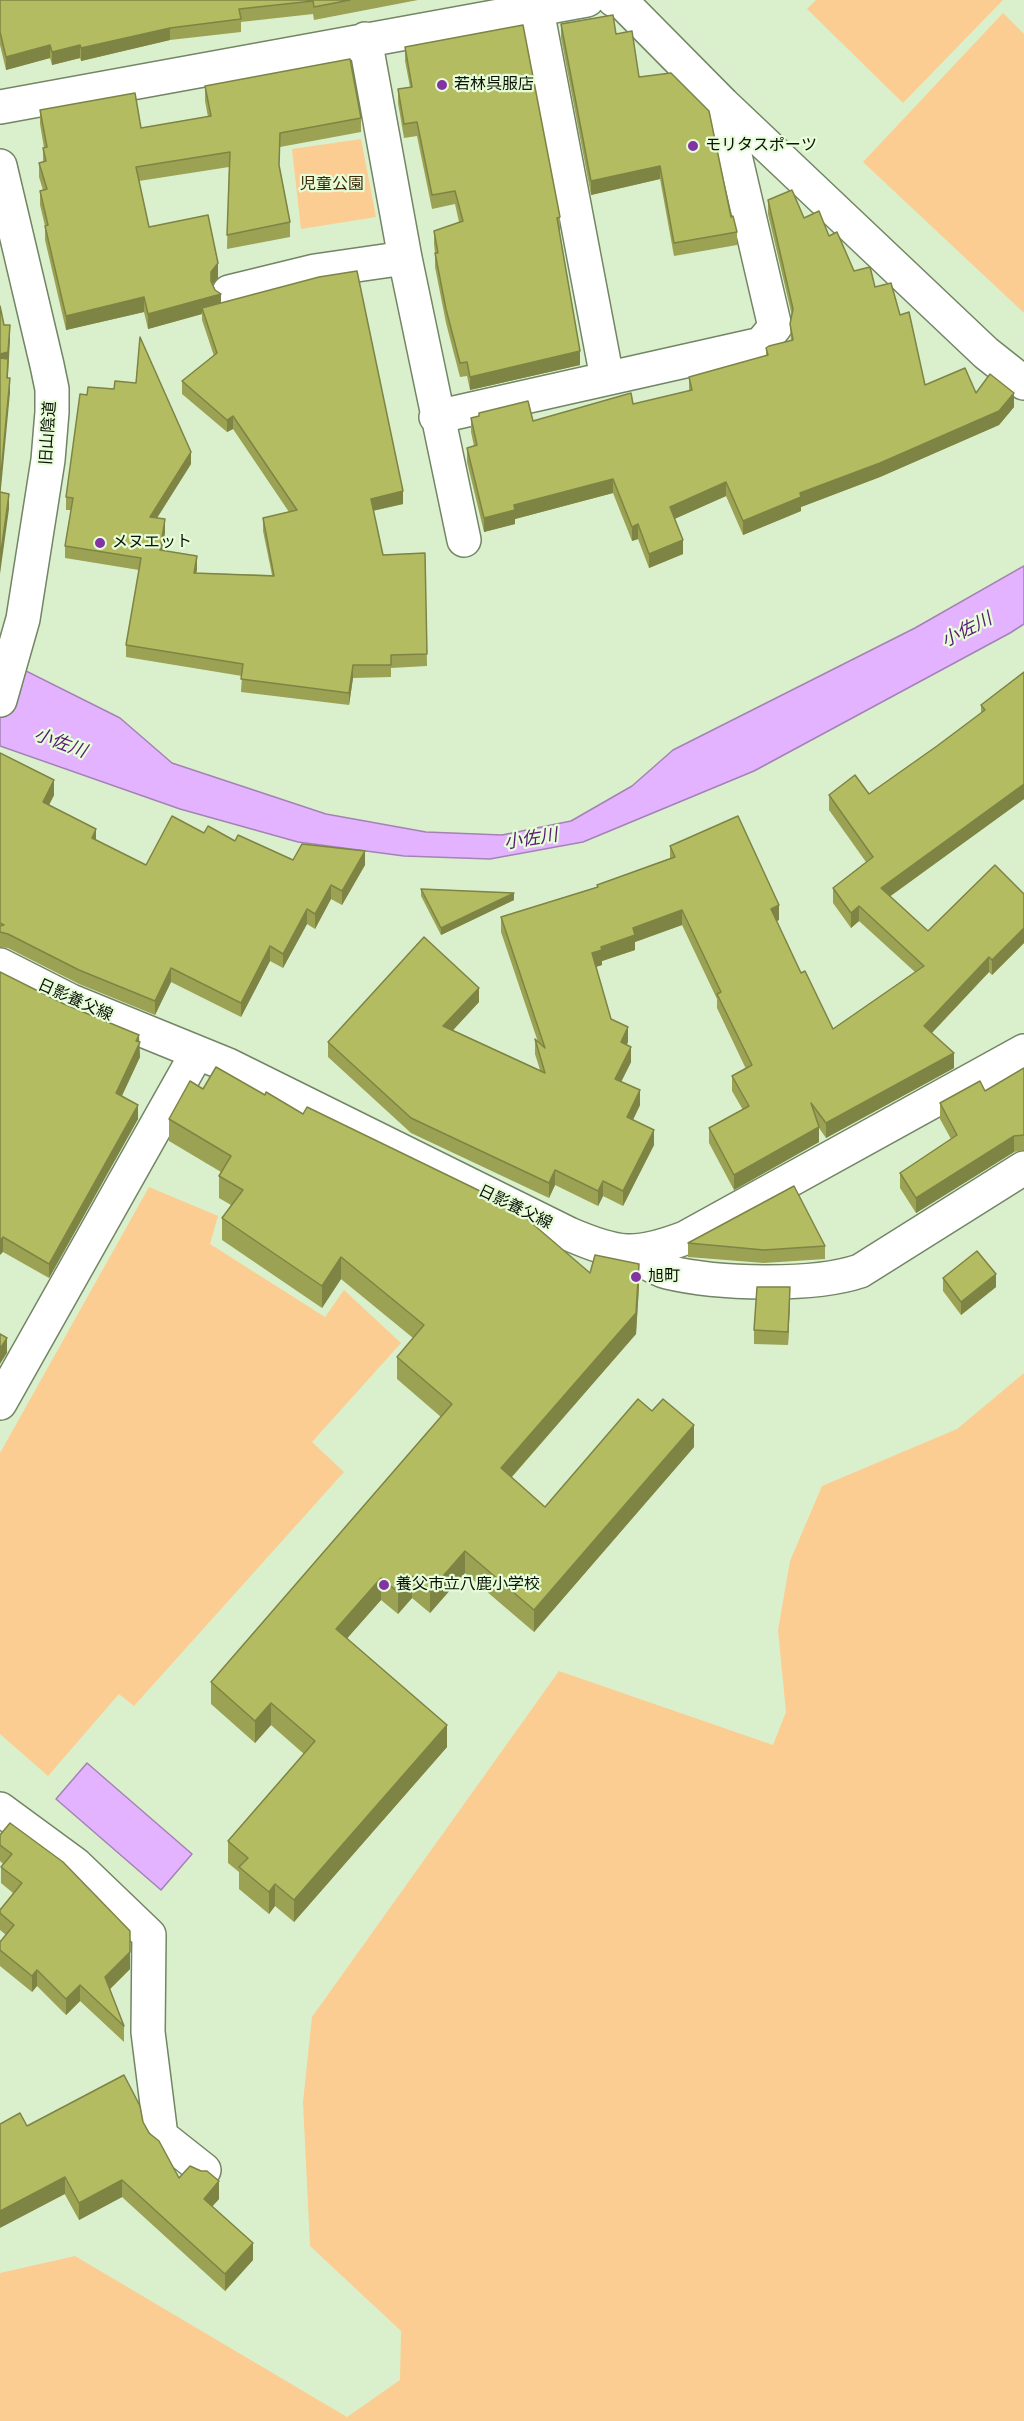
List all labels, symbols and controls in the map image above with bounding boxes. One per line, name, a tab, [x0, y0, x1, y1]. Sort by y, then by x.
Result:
place label: 若林呉服店	[454, 75, 534, 95]
marker: 若林呉服店	[435, 78, 449, 92]
place label: モリタスポーツ	[705, 136, 817, 156]
marker: モリタスポーツ	[686, 139, 700, 153]
park label: 児童公園	[300, 175, 364, 195]
street label: 旧山陰道	[37, 400, 61, 466]
place label: メヌエット	[112, 533, 192, 553]
marker: メヌエット	[93, 536, 107, 550]
water label: 小佐川	[938, 609, 996, 653]
water label: 小佐川	[31, 725, 89, 763]
water label: 小佐川	[503, 825, 559, 855]
street label: 日影養父線	[35, 976, 115, 1026]
street label: 日影養父線	[475, 1182, 555, 1234]
place label: 旭町	[648, 1267, 680, 1287]
marker: 旭町	[629, 1270, 643, 1284]
place label: 養父市立八鹿小学校	[396, 1575, 540, 1595]
marker: 養父市立八鹿小学校	[377, 1578, 391, 1592]

